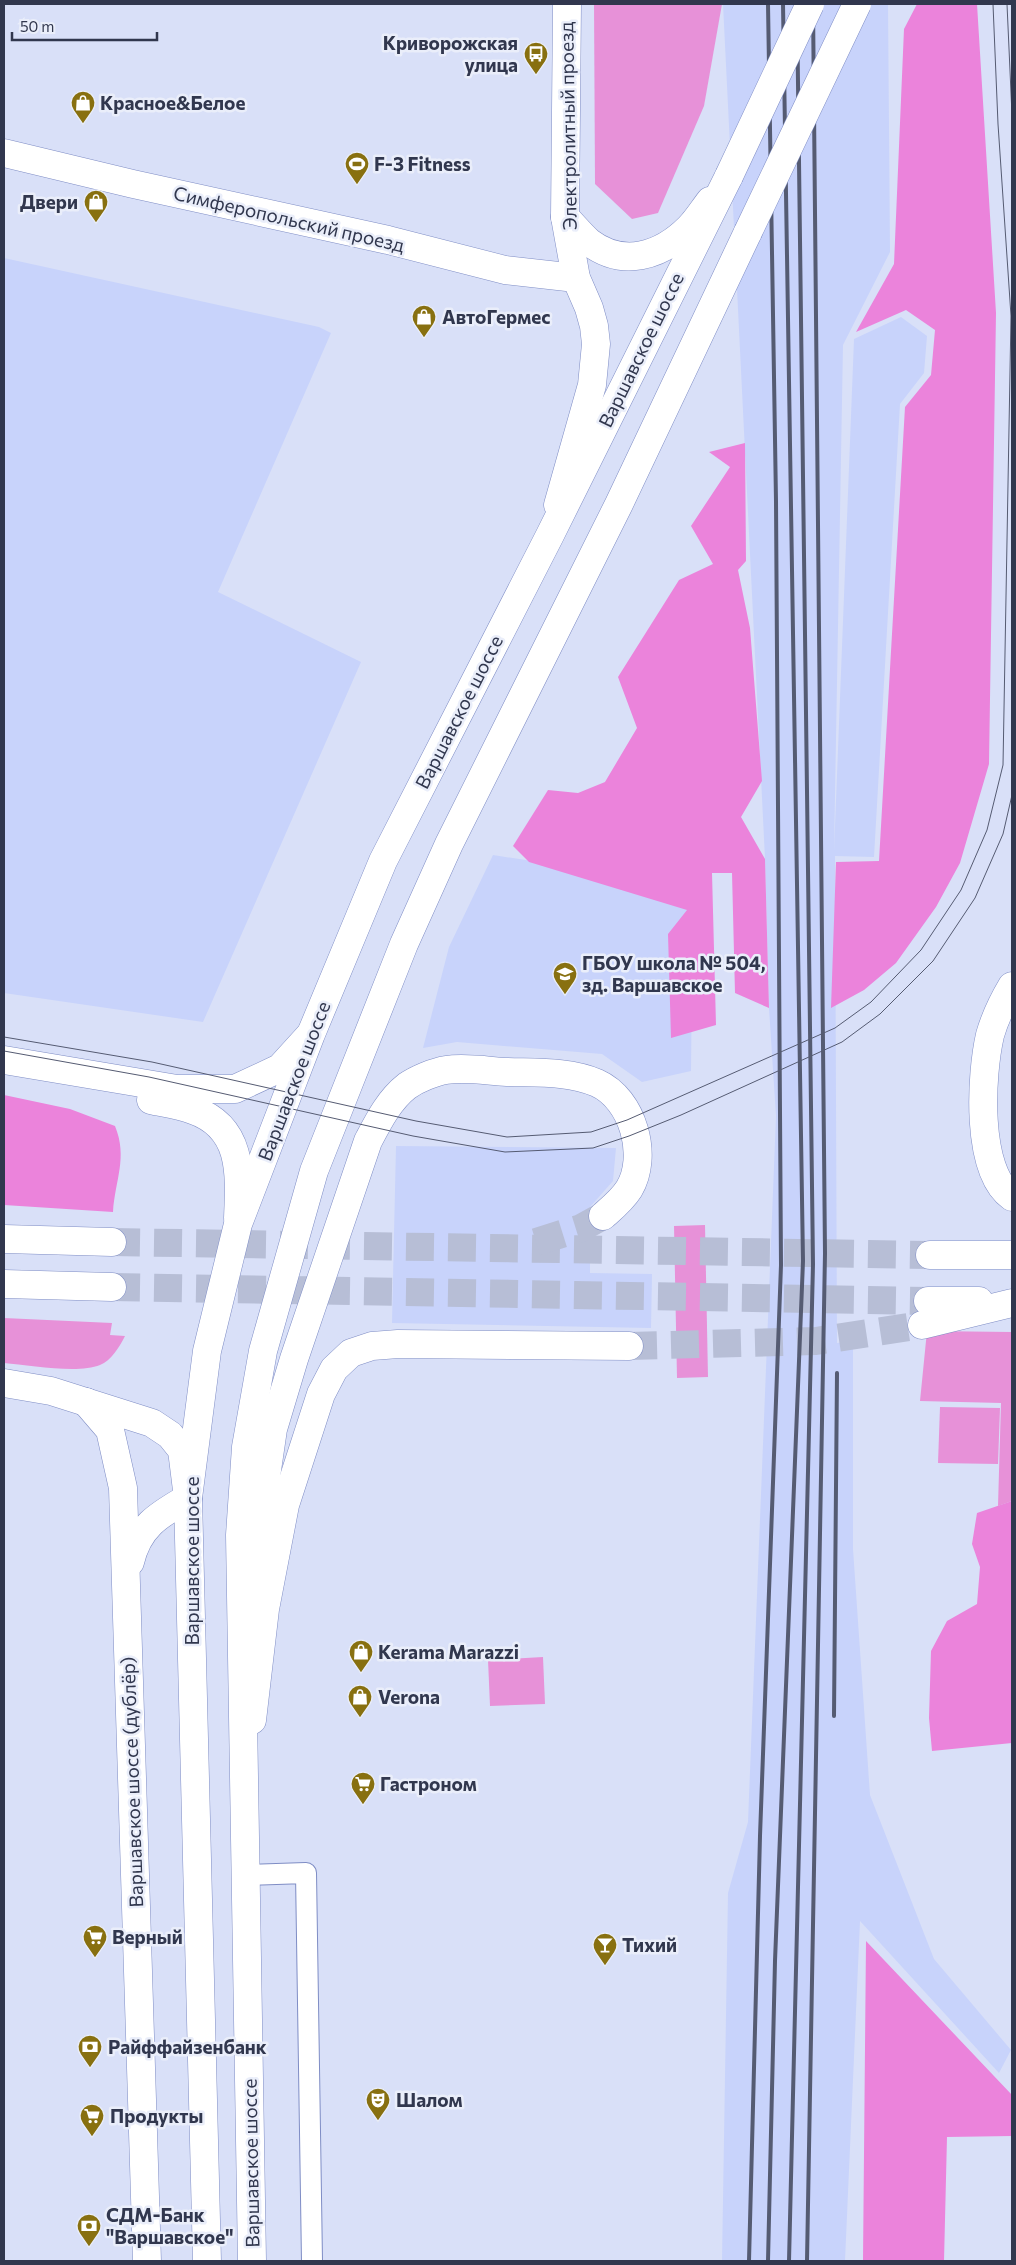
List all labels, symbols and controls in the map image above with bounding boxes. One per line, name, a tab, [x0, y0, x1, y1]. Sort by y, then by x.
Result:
scale bar	[12, 10, 158, 42]
text: 50 m	[20, 17, 54, 35]
street label: Электролитный проезд	[554, 21, 581, 231]
place label: Криворожская улица	[383, 31, 518, 76]
bus stop icon: Криворожская улица	[523, 41, 549, 75]
shop icon: Красное&Белое	[70, 90, 96, 124]
place label: Красное&Белое	[100, 91, 245, 114]
sports icon: F-3 Fitness	[344, 151, 370, 185]
place label: F-3 Fitness	[374, 152, 471, 175]
street label: Симферопольский проезд	[171, 181, 407, 256]
shop icon: Двери	[83, 189, 109, 223]
place label: Двери	[20, 190, 78, 213]
street label: Варшавское шоссе	[593, 269, 688, 431]
shop icon: АвтоГермес	[411, 304, 437, 338]
place label: АвтоГермес	[442, 305, 550, 328]
street label: Варшавское шоссе	[410, 631, 507, 792]
place label: ГБОУ школа № 504, зд. Варшавское	[582, 951, 765, 996]
school or university icon: ГБОУ школа № 504, зд. Варшавское	[552, 961, 578, 995]
street label: Варшавское шоссе	[253, 998, 335, 1164]
street label: Варшавское шоссе	[180, 1476, 203, 1646]
shop icon: Kerama Marazzi	[348, 1639, 374, 1673]
place label: Kerama Marazzi	[378, 1640, 519, 1663]
street label: Варшавское шоссе (дублёр)	[116, 1656, 147, 1908]
shop icon: Verona	[347, 1684, 373, 1718]
place label: Verona	[378, 1685, 440, 1708]
supermarket icon: Гастроном	[350, 1771, 376, 1805]
place label: Гастроном	[380, 1772, 477, 1795]
supermarket icon: Верный	[82, 1924, 108, 1958]
place label: Верный	[112, 1925, 183, 1948]
bar icon: Тихий	[592, 1932, 618, 1966]
place label: Тихий	[622, 1933, 677, 1956]
bank icon: Райффайзенбанк	[77, 2034, 103, 2068]
place label: Райффайзенбанк	[108, 2035, 267, 2058]
street label: Варшавское шоссе	[238, 2078, 263, 2248]
theatre icon: Шалом	[365, 2087, 391, 2121]
place label: Шалом	[396, 2088, 463, 2111]
supermarket icon: Продукты	[79, 2103, 105, 2137]
place label: Продукты	[110, 2104, 203, 2127]
place label: СДМ-Банк "Варшавское"	[106, 2203, 233, 2248]
bank icon: СДМ-Банк "Варшавское"	[76, 2213, 102, 2247]

